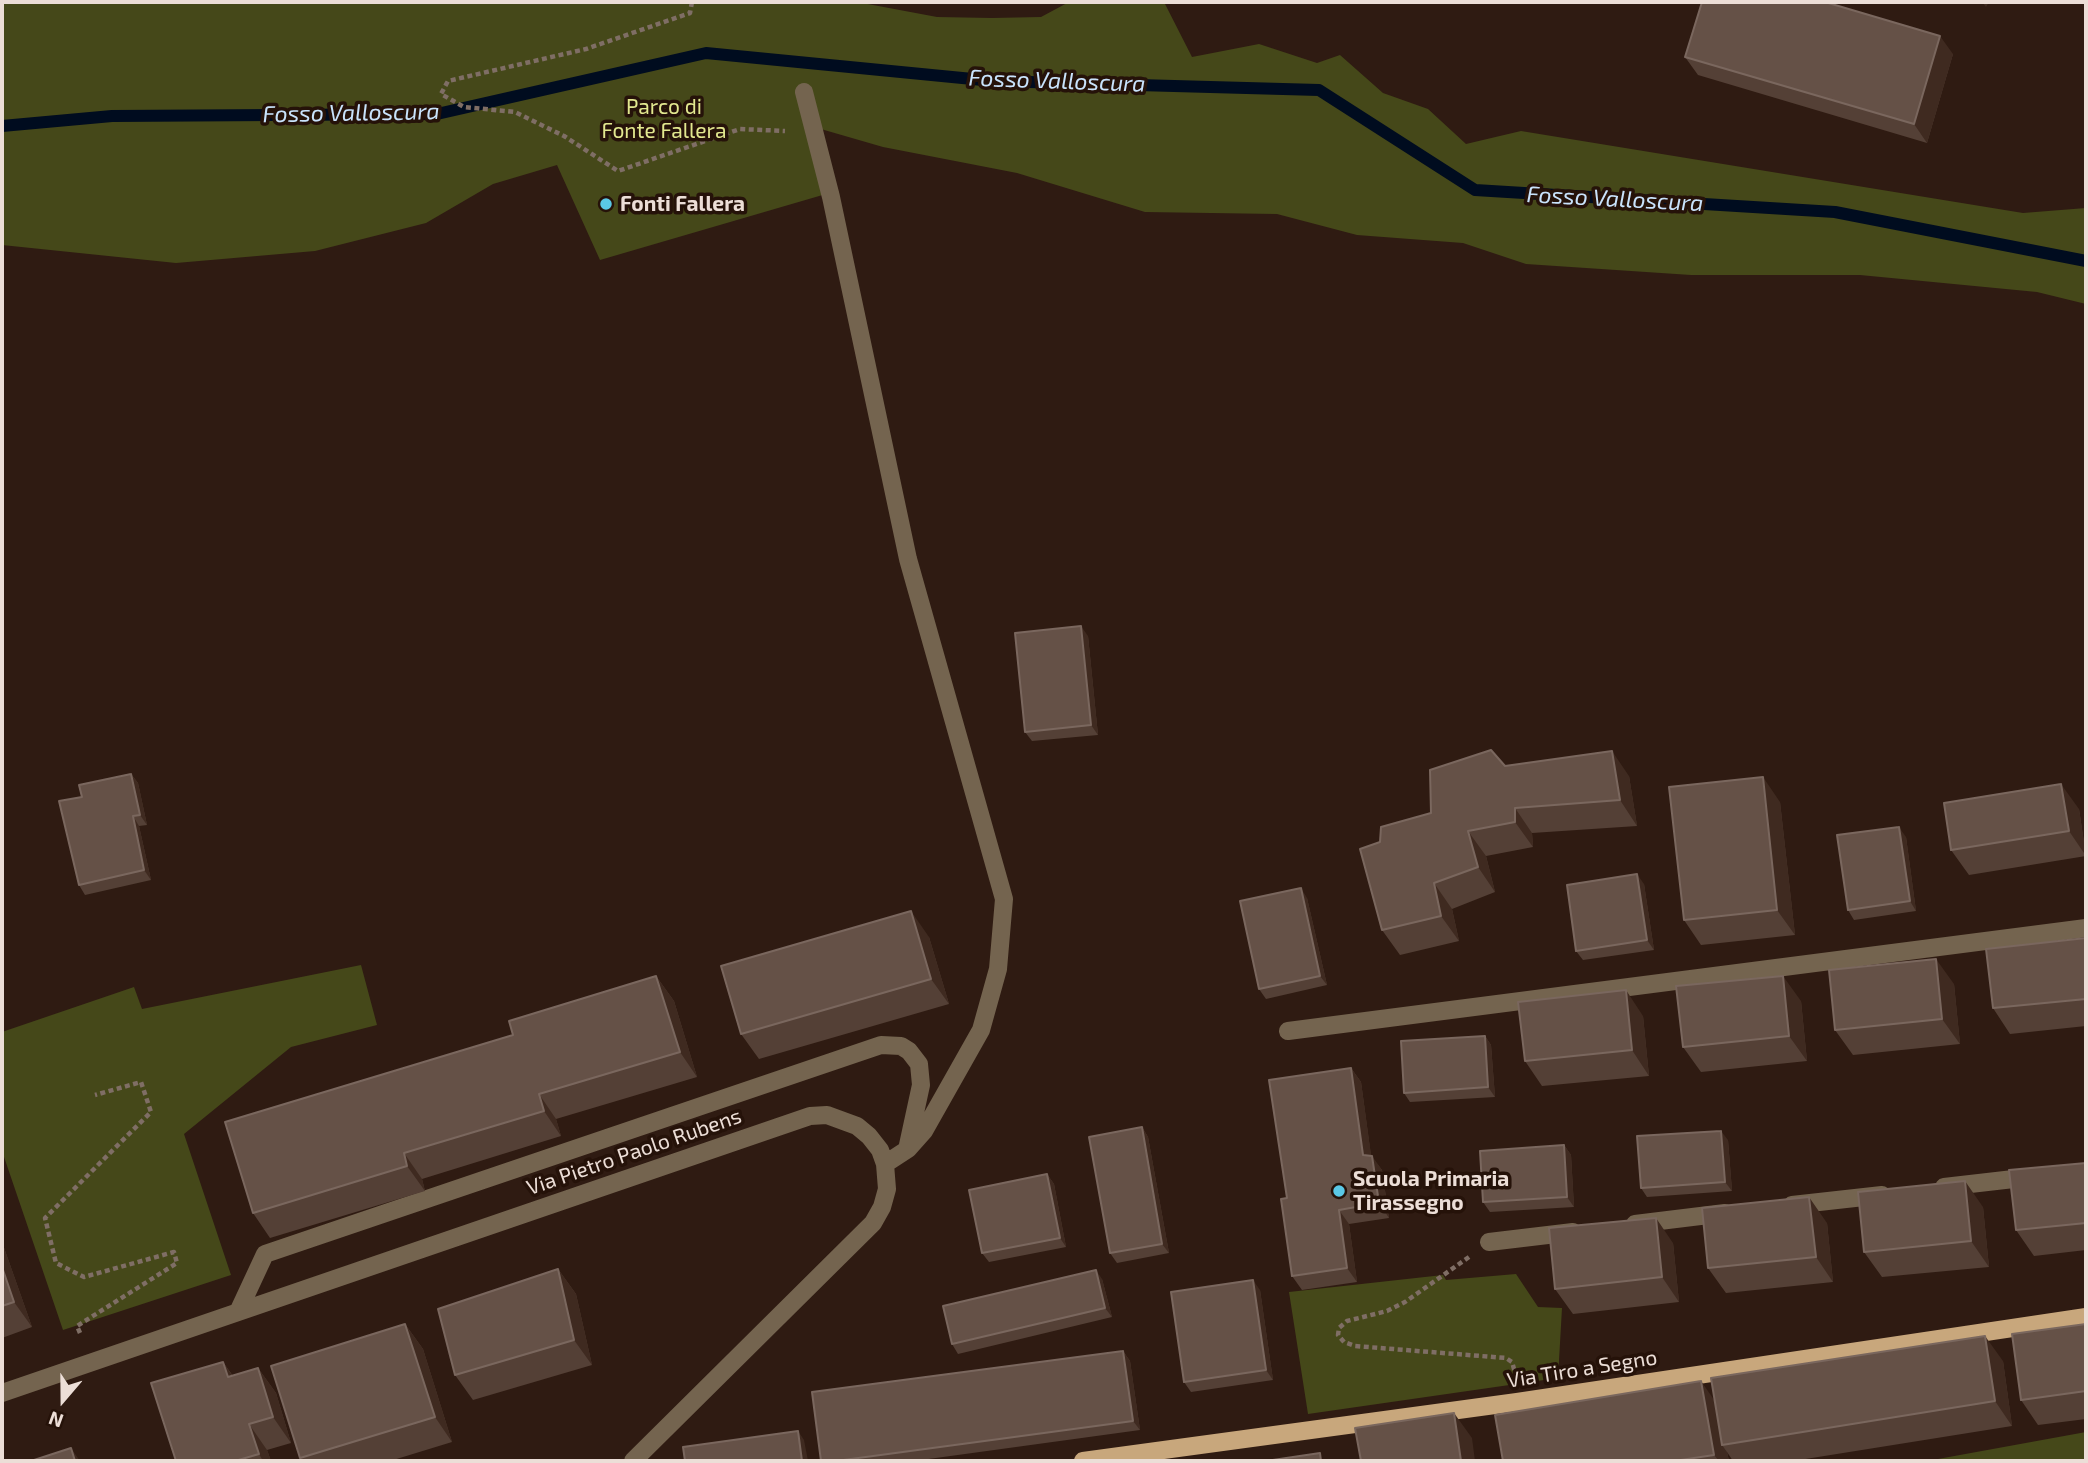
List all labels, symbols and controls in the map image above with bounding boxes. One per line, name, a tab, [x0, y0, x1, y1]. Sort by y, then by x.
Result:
water label: Fosso Valloscura	[968, 64, 1146, 98]
park label: Parco di Fonte Fallera	[601, 94, 727, 144]
water label: Fosso Valloscura	[262, 98, 440, 128]
water label: Fosso Valloscura	[1526, 181, 1704, 217]
place label: Fonti Fallera	[620, 191, 745, 217]
marker: Fonti Fallera	[598, 196, 614, 212]
street label: Via Pietro Paolo Rubens	[523, 1103, 745, 1201]
place label: Scuola Primaria Tirassegno	[1353, 1166, 1509, 1216]
marker: Scuola Primaria Tirassegno	[1331, 1183, 1347, 1199]
street label: Via Tiro a Segno	[1505, 1345, 1659, 1393]
north arrow	[28, 1365, 98, 1435]
text: N	[45, 1407, 66, 1433]

